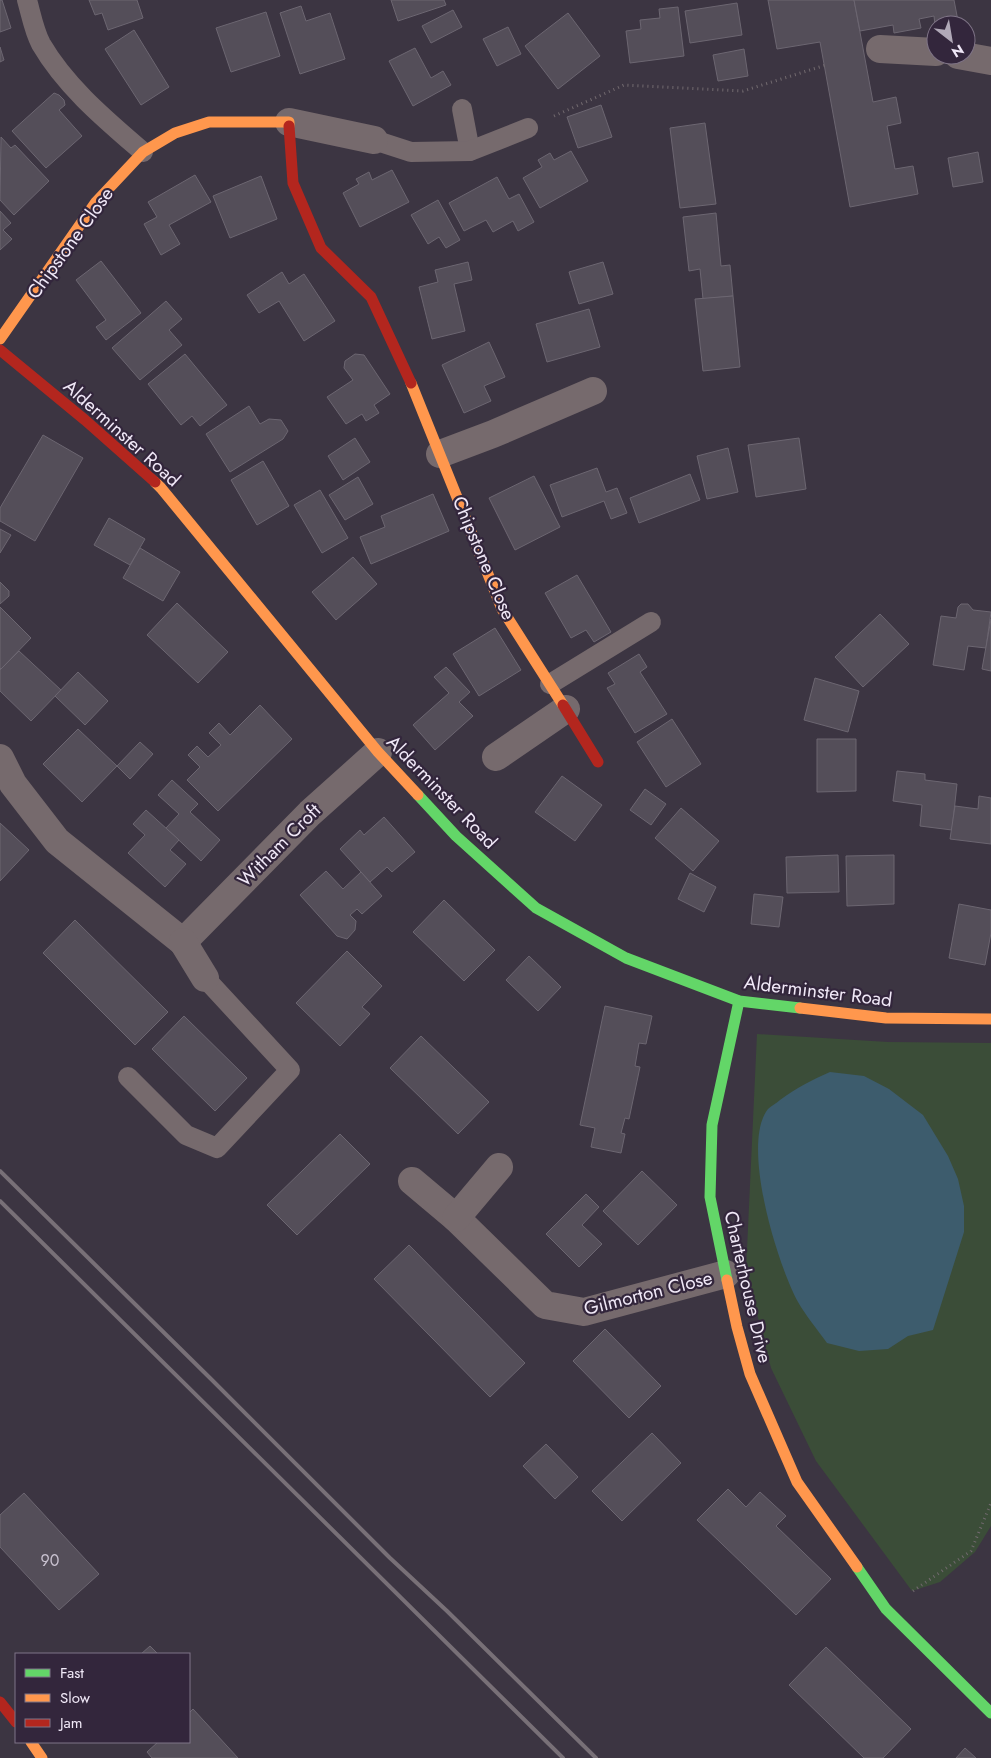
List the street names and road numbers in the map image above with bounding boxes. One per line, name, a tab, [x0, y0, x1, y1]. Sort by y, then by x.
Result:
street label: Chipstone Close	[20, 181, 120, 304]
street label: Alderminster Road	[58, 373, 186, 493]
street label: Chipstone Close	[446, 492, 522, 624]
street label: Alderminster Road	[381, 729, 503, 855]
street label: Witham Croft	[231, 797, 327, 893]
street label: Alderminster Road	[742, 969, 894, 1013]
street label: Charterhouse Drive	[717, 1208, 779, 1366]
street label: Gilmorton Close	[581, 1264, 715, 1322]

